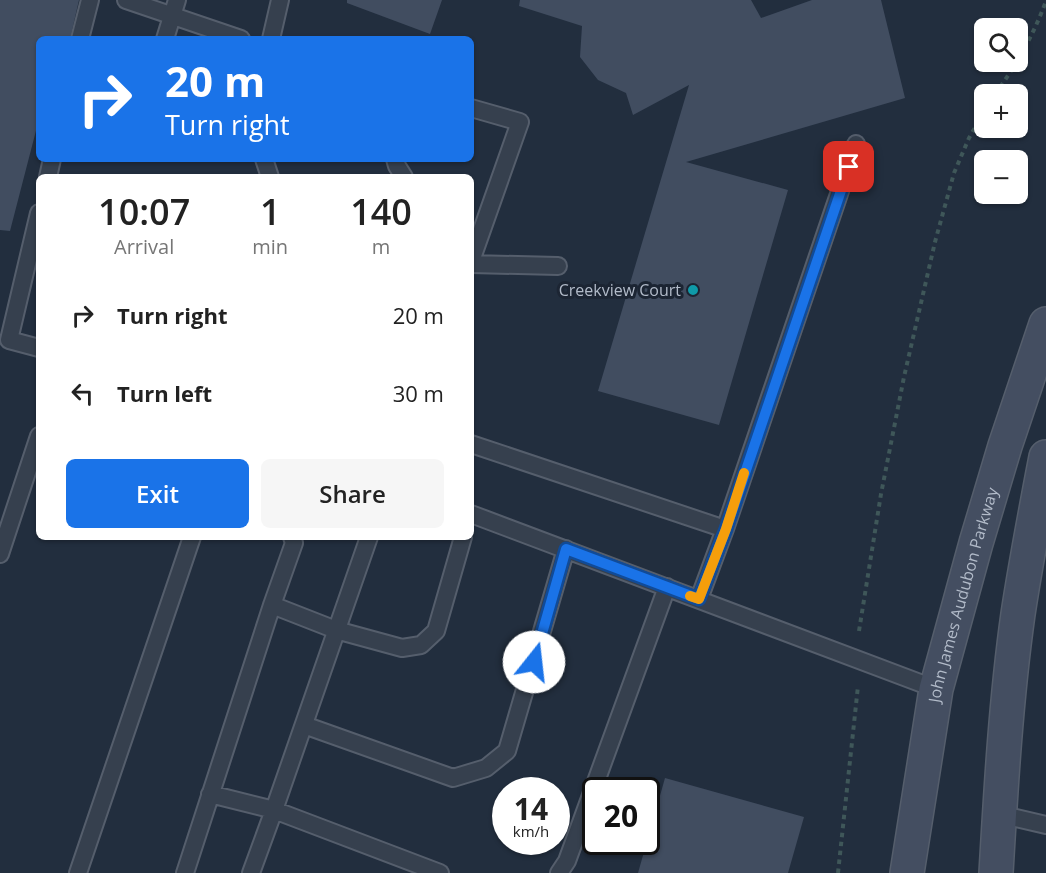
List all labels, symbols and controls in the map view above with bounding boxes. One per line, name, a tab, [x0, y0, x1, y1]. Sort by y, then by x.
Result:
map controls	[974, 18, 1028, 204]
button: search	[974, 18, 1028, 72]
text: 20 m	[165, 52, 265, 109]
icon: right	[66, 60, 144, 138]
button: +	[974, 84, 1028, 138]
text: Turn right	[165, 106, 290, 143]
pin	[823, 141, 874, 192]
icon: arrive	[832, 150, 865, 183]
button: −	[974, 150, 1028, 204]
text: 10:07	[98, 187, 190, 236]
text: 1	[260, 187, 281, 236]
text: 140	[350, 187, 412, 236]
text: Arrival	[114, 233, 174, 260]
text: min	[252, 233, 288, 260]
text: m	[372, 233, 390, 260]
place label: Creekview Court	[559, 279, 681, 301]
marker: Creekview Court	[686, 283, 700, 297]
icon: right	[66, 299, 99, 332]
text: Turn right	[117, 300, 228, 330]
text: 20 m	[393, 300, 444, 330]
icon: left	[66, 377, 99, 410]
text: Turn left	[117, 378, 212, 408]
text: 30 m	[393, 378, 444, 408]
button: Exit	[66, 459, 249, 528]
button: Share	[261, 459, 444, 528]
street label: John James Audubon Parkway	[923, 484, 1003, 706]
position arrow	[502, 630, 566, 694]
speed limit sign: 20	[582, 777, 660, 855]
text: 14	[514, 788, 548, 829]
text: km/h	[513, 821, 549, 841]

